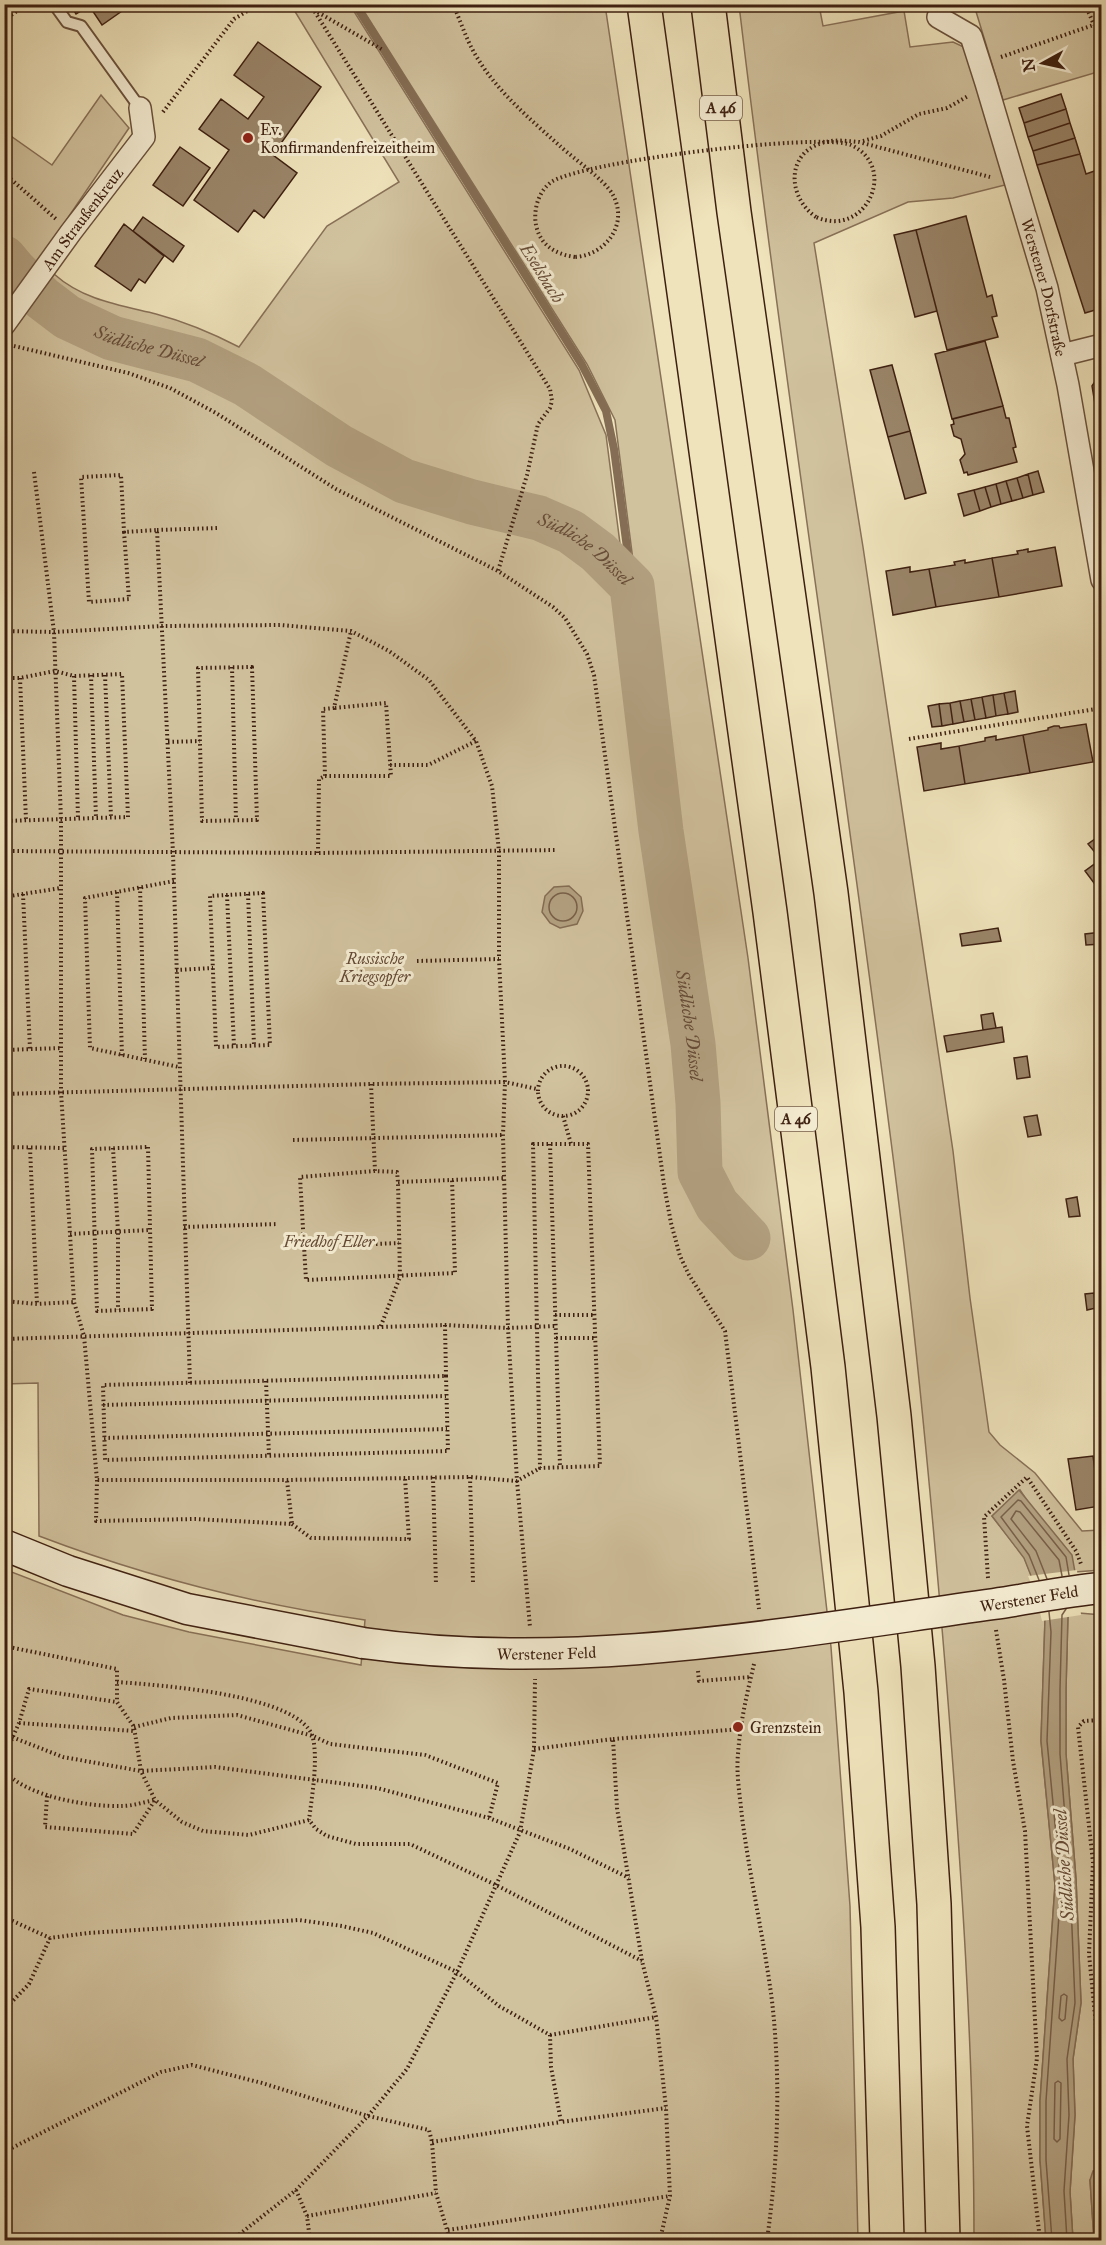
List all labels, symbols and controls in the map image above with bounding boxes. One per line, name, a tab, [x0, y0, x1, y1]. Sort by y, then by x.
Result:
north arrow	[1013, 33, 1073, 93]
text: N	[1018, 57, 1039, 73]
road number: A 46	[700, 96, 742, 120]
place label: Ev. Konfirmandenfreizeitheim	[260, 120, 436, 157]
marker: Ev. Konfirmandenfreizeitheim	[241, 131, 255, 145]
street label: Am Straußenkreuz	[37, 163, 127, 274]
street label: Werstener Dorfstraße	[1017, 216, 1071, 358]
water label: Eselsbach	[515, 238, 569, 307]
water label: Südliche Düssel	[90, 320, 209, 373]
water label: Südliche Düssel	[534, 508, 638, 592]
park label: Russische Kriegsopfer	[339, 949, 412, 987]
water label: Südliche Düssel	[671, 967, 707, 1084]
road number: A 46	[775, 1107, 817, 1131]
park label: Friedhof Eller	[283, 1232, 376, 1251]
street label: Werstener Feld	[979, 1581, 1079, 1615]
street label: Werstener Feld	[497, 1642, 597, 1663]
place label: Grenzstein	[750, 1718, 822, 1737]
marker: Grenzstein	[731, 1720, 745, 1734]
water label: Südliche Düssel	[1049, 1806, 1079, 1922]

